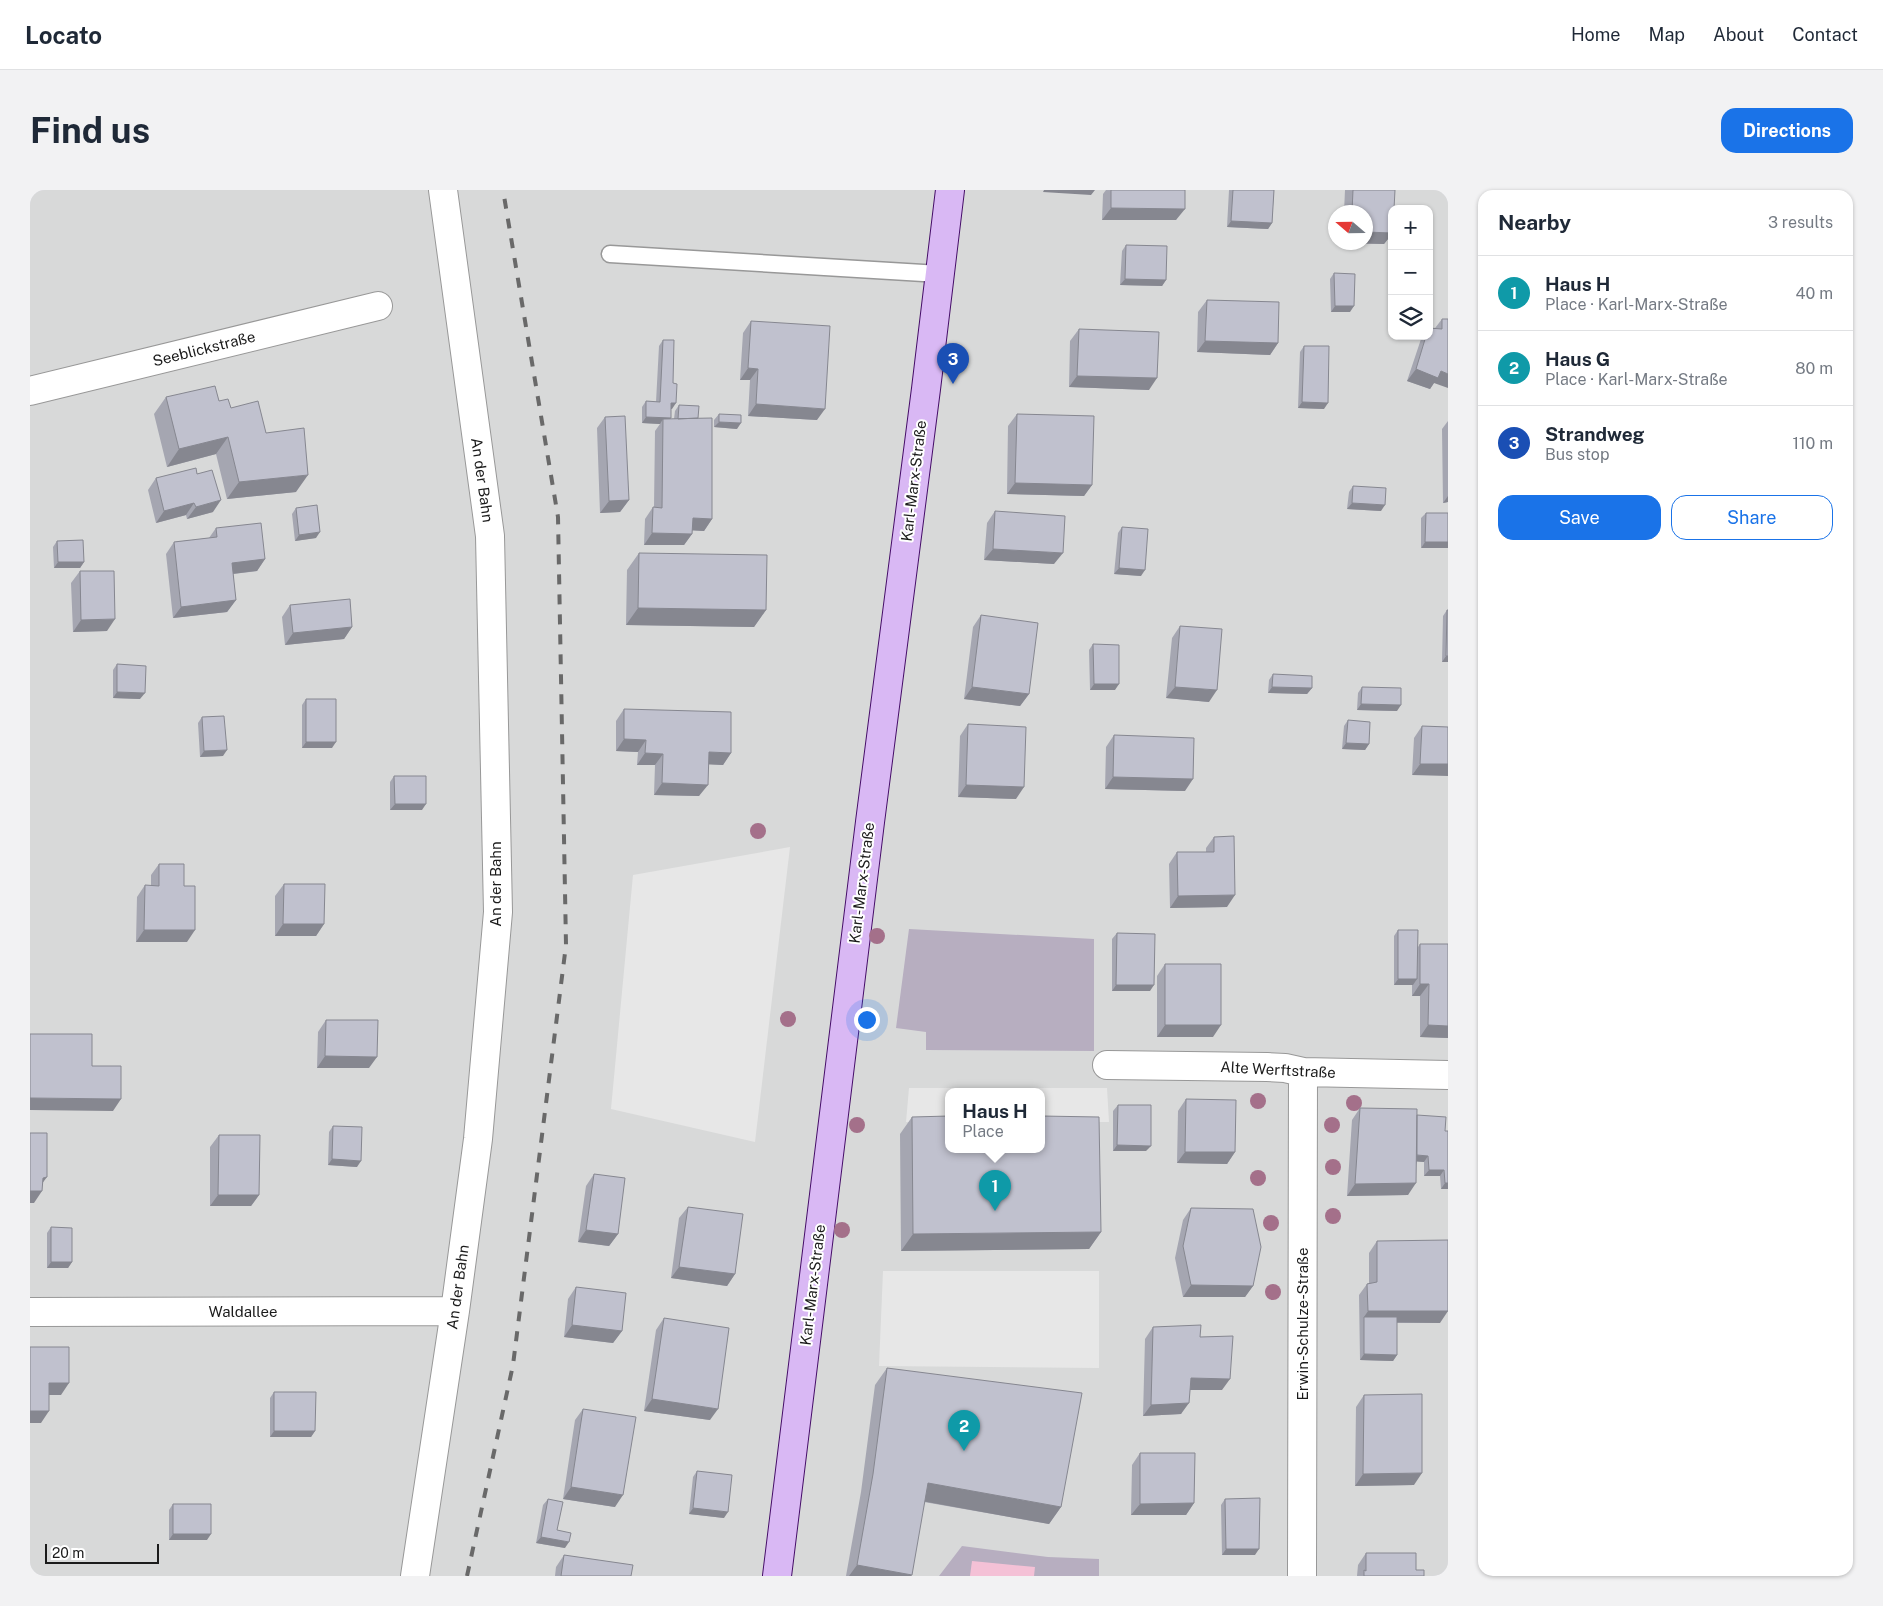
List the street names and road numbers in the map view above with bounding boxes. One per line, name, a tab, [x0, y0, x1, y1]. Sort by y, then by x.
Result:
street label: Seeblickstraße	[151, 328, 257, 369]
street label: Karl-Marx-Straße	[898, 419, 929, 542]
street label: An der Bahn	[468, 436, 497, 523]
street label: Karl-Marx-Straße	[846, 821, 877, 944]
street label: An der Bahn	[487, 841, 504, 927]
street label: Alte Werftstraße	[1220, 1058, 1336, 1081]
street label: Karl-Marx-Straße	[797, 1223, 828, 1346]
street label: An der Bahn	[443, 1243, 472, 1330]
street label: Erwin-Schulze-Straße	[1294, 1248, 1311, 1400]
street label: Waldallee	[209, 1303, 277, 1320]

